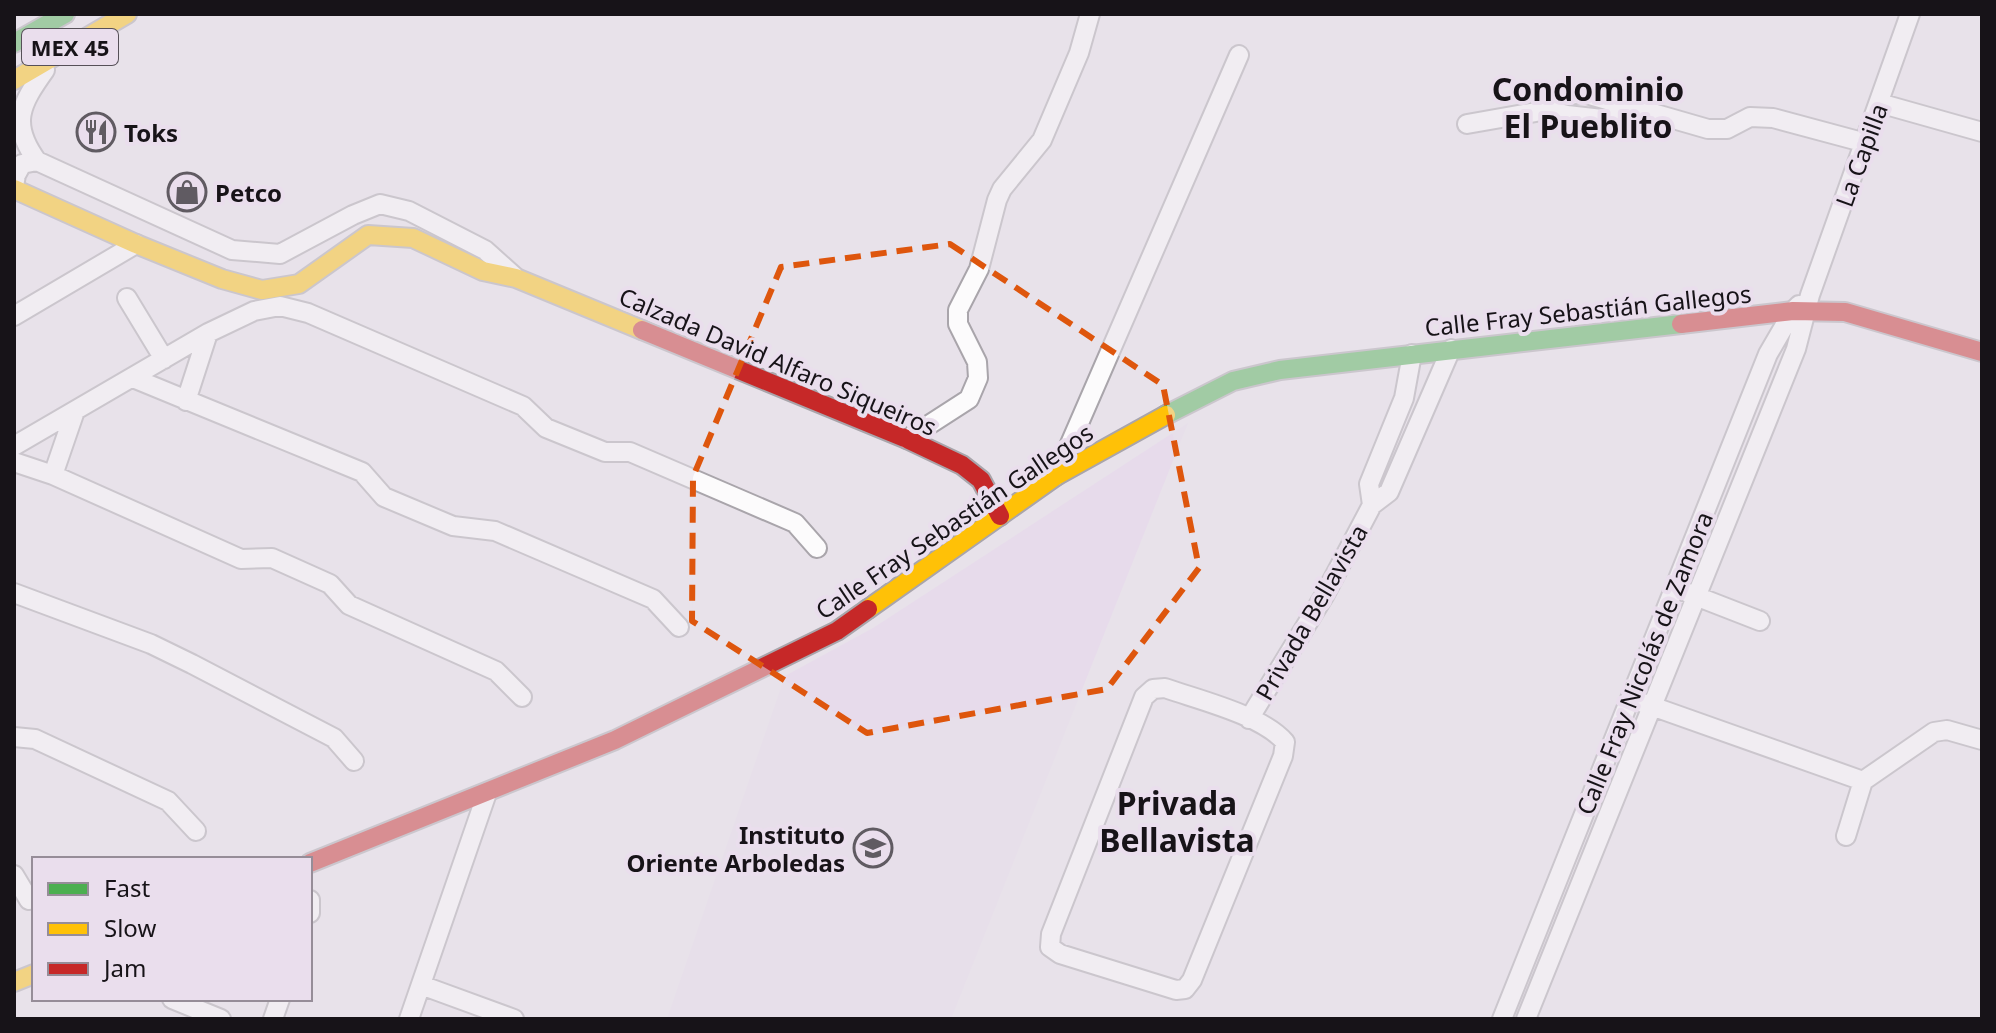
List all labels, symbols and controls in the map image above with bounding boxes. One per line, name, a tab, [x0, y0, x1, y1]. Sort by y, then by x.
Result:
road number: MEX 45	[22, 29, 118, 65]
district label: Condominio El Pueblito	[1492, 67, 1684, 147]
street label: La Capilla	[1827, 99, 1895, 211]
restaurant icon: Toks	[75, 111, 117, 153]
place label: Toks	[124, 116, 178, 149]
shop icon: Petco	[166, 171, 208, 213]
place label: Petco	[215, 176, 282, 209]
street label: Calle Fray Sebastián Gallegos	[1423, 276, 1753, 344]
street label: Calzada David Alfaro Siqueiros	[614, 279, 942, 443]
street label: Calle Fray Sebastián Gallegos	[809, 416, 1099, 626]
street label: Calle Fray Nicolás de Zamora	[1568, 507, 1720, 819]
street label: Privada Bellavista	[1247, 518, 1375, 706]
district label: Privada Bellavista	[1099, 781, 1255, 861]
place label: Instituto Oriente Arboledas	[627, 818, 845, 879]
school or university icon: Instituto Oriente Arboledas	[852, 827, 894, 869]
legend	[32, 857, 312, 1001]
text: Fast	[104, 871, 150, 904]
text: Slow	[104, 911, 156, 944]
text: Jam	[102, 951, 146, 984]

